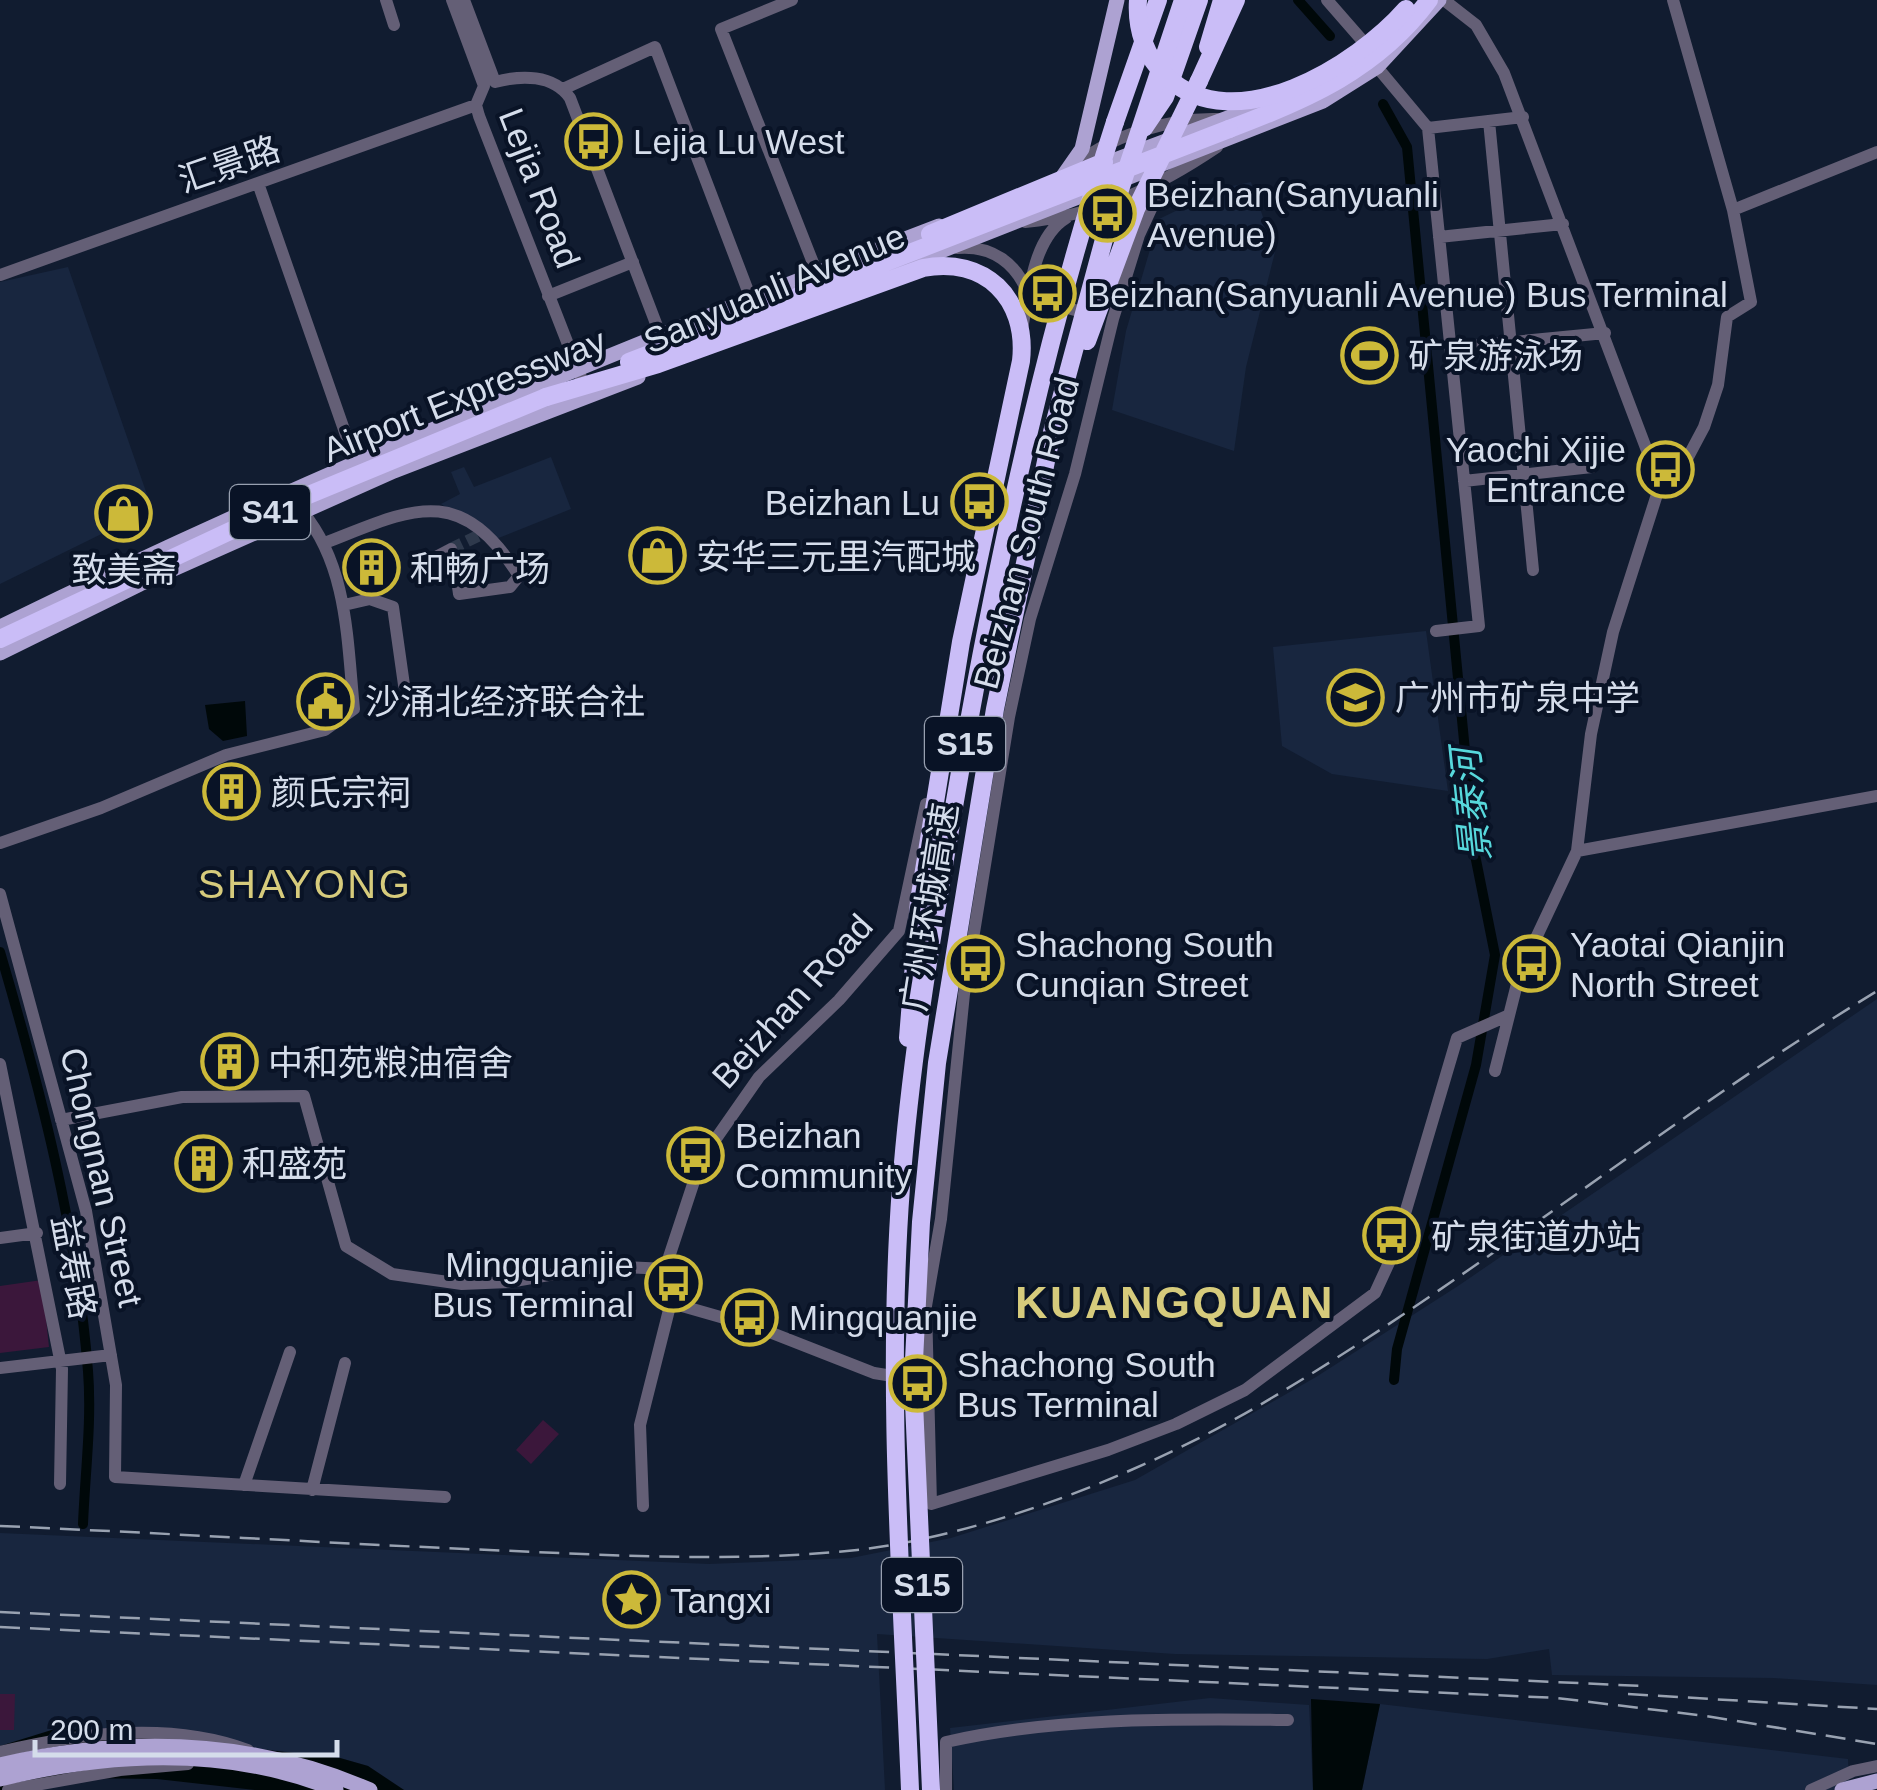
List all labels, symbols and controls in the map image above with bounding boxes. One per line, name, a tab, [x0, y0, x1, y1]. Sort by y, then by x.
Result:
street label: Lejia Road	[492, 103, 588, 273]
bus stop icon: Lejia Lu West	[564, 111, 624, 171]
place label: Lejia Lu West	[633, 122, 845, 161]
street label: 汇景路	[173, 128, 285, 200]
place label: Beizhan(Sanyuanli Avenue)	[1147, 175, 1439, 254]
bus stop icon: Beizhan(Sanyuanli Avenue)	[1078, 184, 1138, 244]
street label: Sanyuanli Avenue	[638, 215, 910, 361]
bus stop icon: Beizhan(Sanyuanli Avenue) Bus Terminal	[1018, 264, 1078, 324]
place label: Beizhan(Sanyuanli Avenue) Bus Terminal	[1087, 275, 1728, 314]
street label: Airport Expressway	[317, 320, 612, 470]
sports icon: 矿泉游泳场	[1339, 325, 1399, 385]
place label: 矿泉游泳场	[1408, 336, 1583, 375]
street label: Beizhan South Road	[966, 373, 1086, 693]
place label: Yaochi Xijie Entrance	[1446, 430, 1626, 509]
bus stop icon: Yaochi Xijie Entrance	[1635, 439, 1695, 499]
bus stop icon: Beizhan Lu	[949, 472, 1009, 532]
shop icon: 致美斋	[94, 483, 154, 543]
place label: Beizhan Lu	[765, 483, 940, 522]
road number: S41	[230, 485, 310, 539]
shop icon: 安华三元里汽配城	[627, 526, 687, 586]
place label: 安华三元里汽配城	[696, 537, 976, 576]
building icon: 和畅广场	[341, 538, 401, 598]
place label: 和畅广场	[410, 549, 550, 588]
place label: 致美斋	[71, 550, 177, 589]
school or university icon: 广州市矿泉中学	[1326, 667, 1386, 727]
public building icon: 沙涌北经济联合社	[296, 671, 356, 731]
place label: 广州市矿泉中学	[1395, 678, 1640, 717]
place label: 沙涌北经济联合社	[365, 682, 645, 721]
road number: S15	[925, 717, 1005, 771]
water label: 景泰河	[1443, 739, 1498, 864]
building icon: 颜氏宗祠	[202, 762, 262, 822]
place label: 颜氏宗祠	[271, 773, 411, 812]
street label: 广州环城高速	[893, 800, 965, 1014]
district label: SHAYONG	[198, 862, 412, 906]
street label: Beizhan Road	[704, 906, 880, 1096]
place label: Shachong South Cunqian Street	[1015, 925, 1274, 1004]
place label: Yaotai Qianjin North Street	[1570, 925, 1785, 1004]
bus stop icon: Shachong South Cunqian Street	[946, 934, 1006, 994]
bus stop icon: Yaotai Qianjin North Street	[1501, 934, 1561, 994]
building icon: 中和苑粮油宿舍	[199, 1032, 259, 1092]
place label: 中和苑粮油宿舍	[268, 1043, 513, 1082]
street label: Chongnan Street	[53, 1044, 151, 1311]
place label: Beizhan Community	[735, 1116, 912, 1195]
bus stop icon: Beizhan Community	[666, 1125, 726, 1185]
building icon: 和盛苑	[173, 1133, 233, 1193]
place label: 和盛苑	[242, 1144, 347, 1183]
bus stop icon: 矿泉街道办站	[1362, 1206, 1422, 1266]
street label: 益寿路	[45, 1212, 103, 1322]
place label: 矿泉街道办站	[1431, 1217, 1641, 1256]
place label: Mingquanjie Bus Terminal	[432, 1245, 634, 1324]
bus stop icon: Mingquanjie Bus Terminal	[643, 1254, 703, 1314]
district label: KUANGQUAN	[1015, 1277, 1335, 1328]
bus stop icon: Mingquanjie	[720, 1287, 780, 1347]
place label: Mingquanjie	[789, 1298, 978, 1337]
place label: Shachong South Bus Terminal	[957, 1345, 1216, 1424]
bus stop icon: Shachong South Bus Terminal	[888, 1354, 948, 1414]
road number: S15	[882, 1558, 962, 1612]
place icon: Tangxi	[601, 1570, 661, 1630]
place label: Tangxi	[670, 1581, 771, 1620]
scale bar	[35, 1695, 338, 1757]
text: 200 m	[50, 1713, 133, 1746]

